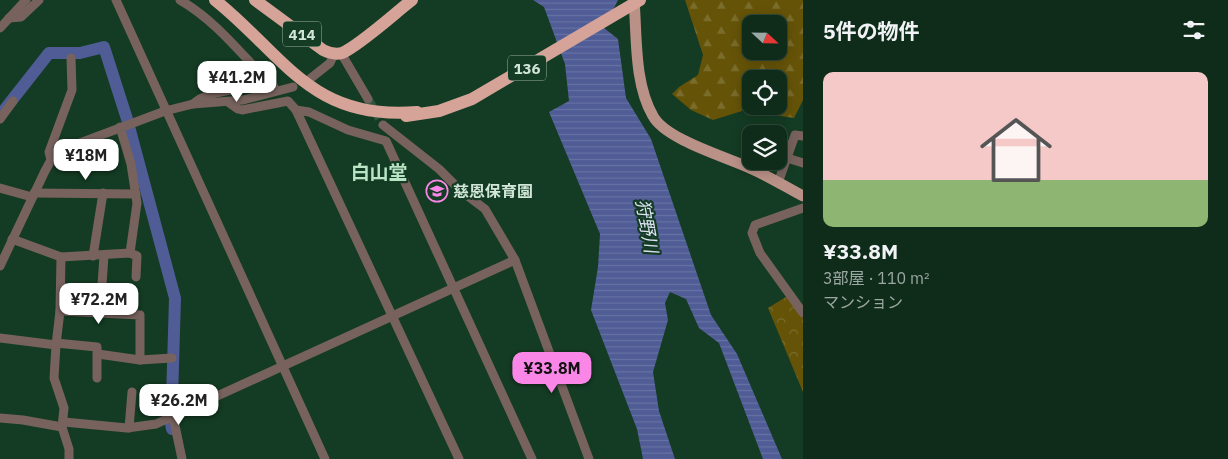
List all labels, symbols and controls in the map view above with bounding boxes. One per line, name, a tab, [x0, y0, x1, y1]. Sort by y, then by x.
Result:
north arrow	[742, 15, 788, 60]
map controls	[742, 15, 787, 170]
icon: filters	[1180, 16, 1208, 44]
text: 5件の物件	[823, 17, 920, 45]
road number: 414	[283, 22, 321, 46]
road number: 136	[508, 56, 546, 80]
pin: ¥41.2M	[196, 61, 278, 103]
text: ¥41.2M	[208, 67, 266, 87]
button: locate	[742, 70, 787, 115]
icon: home	[971, 105, 1061, 195]
button: layers	[742, 125, 787, 170]
pin: ¥18M	[56, 138, 116, 181]
text: ¥18M	[65, 145, 107, 165]
district label: 白山堂	[350, 160, 408, 184]
school or university icon: 慈恩保育園	[425, 179, 449, 203]
place label: 慈恩保育園	[453, 181, 533, 201]
water label: 狩野川	[631, 197, 663, 257]
text: ¥33.8M	[823, 237, 898, 265]
text: 3部屋 · 110 m²	[823, 268, 929, 288]
pin: ¥72.2M	[58, 282, 140, 325]
text: ¥72.2M	[70, 289, 128, 309]
text: マンション	[823, 292, 903, 312]
pin: ¥33.8M	[511, 352, 593, 394]
text: ¥33.8M	[523, 358, 581, 378]
pin: ¥26.2M	[138, 384, 220, 426]
text: ¥26.2M	[150, 390, 208, 410]

